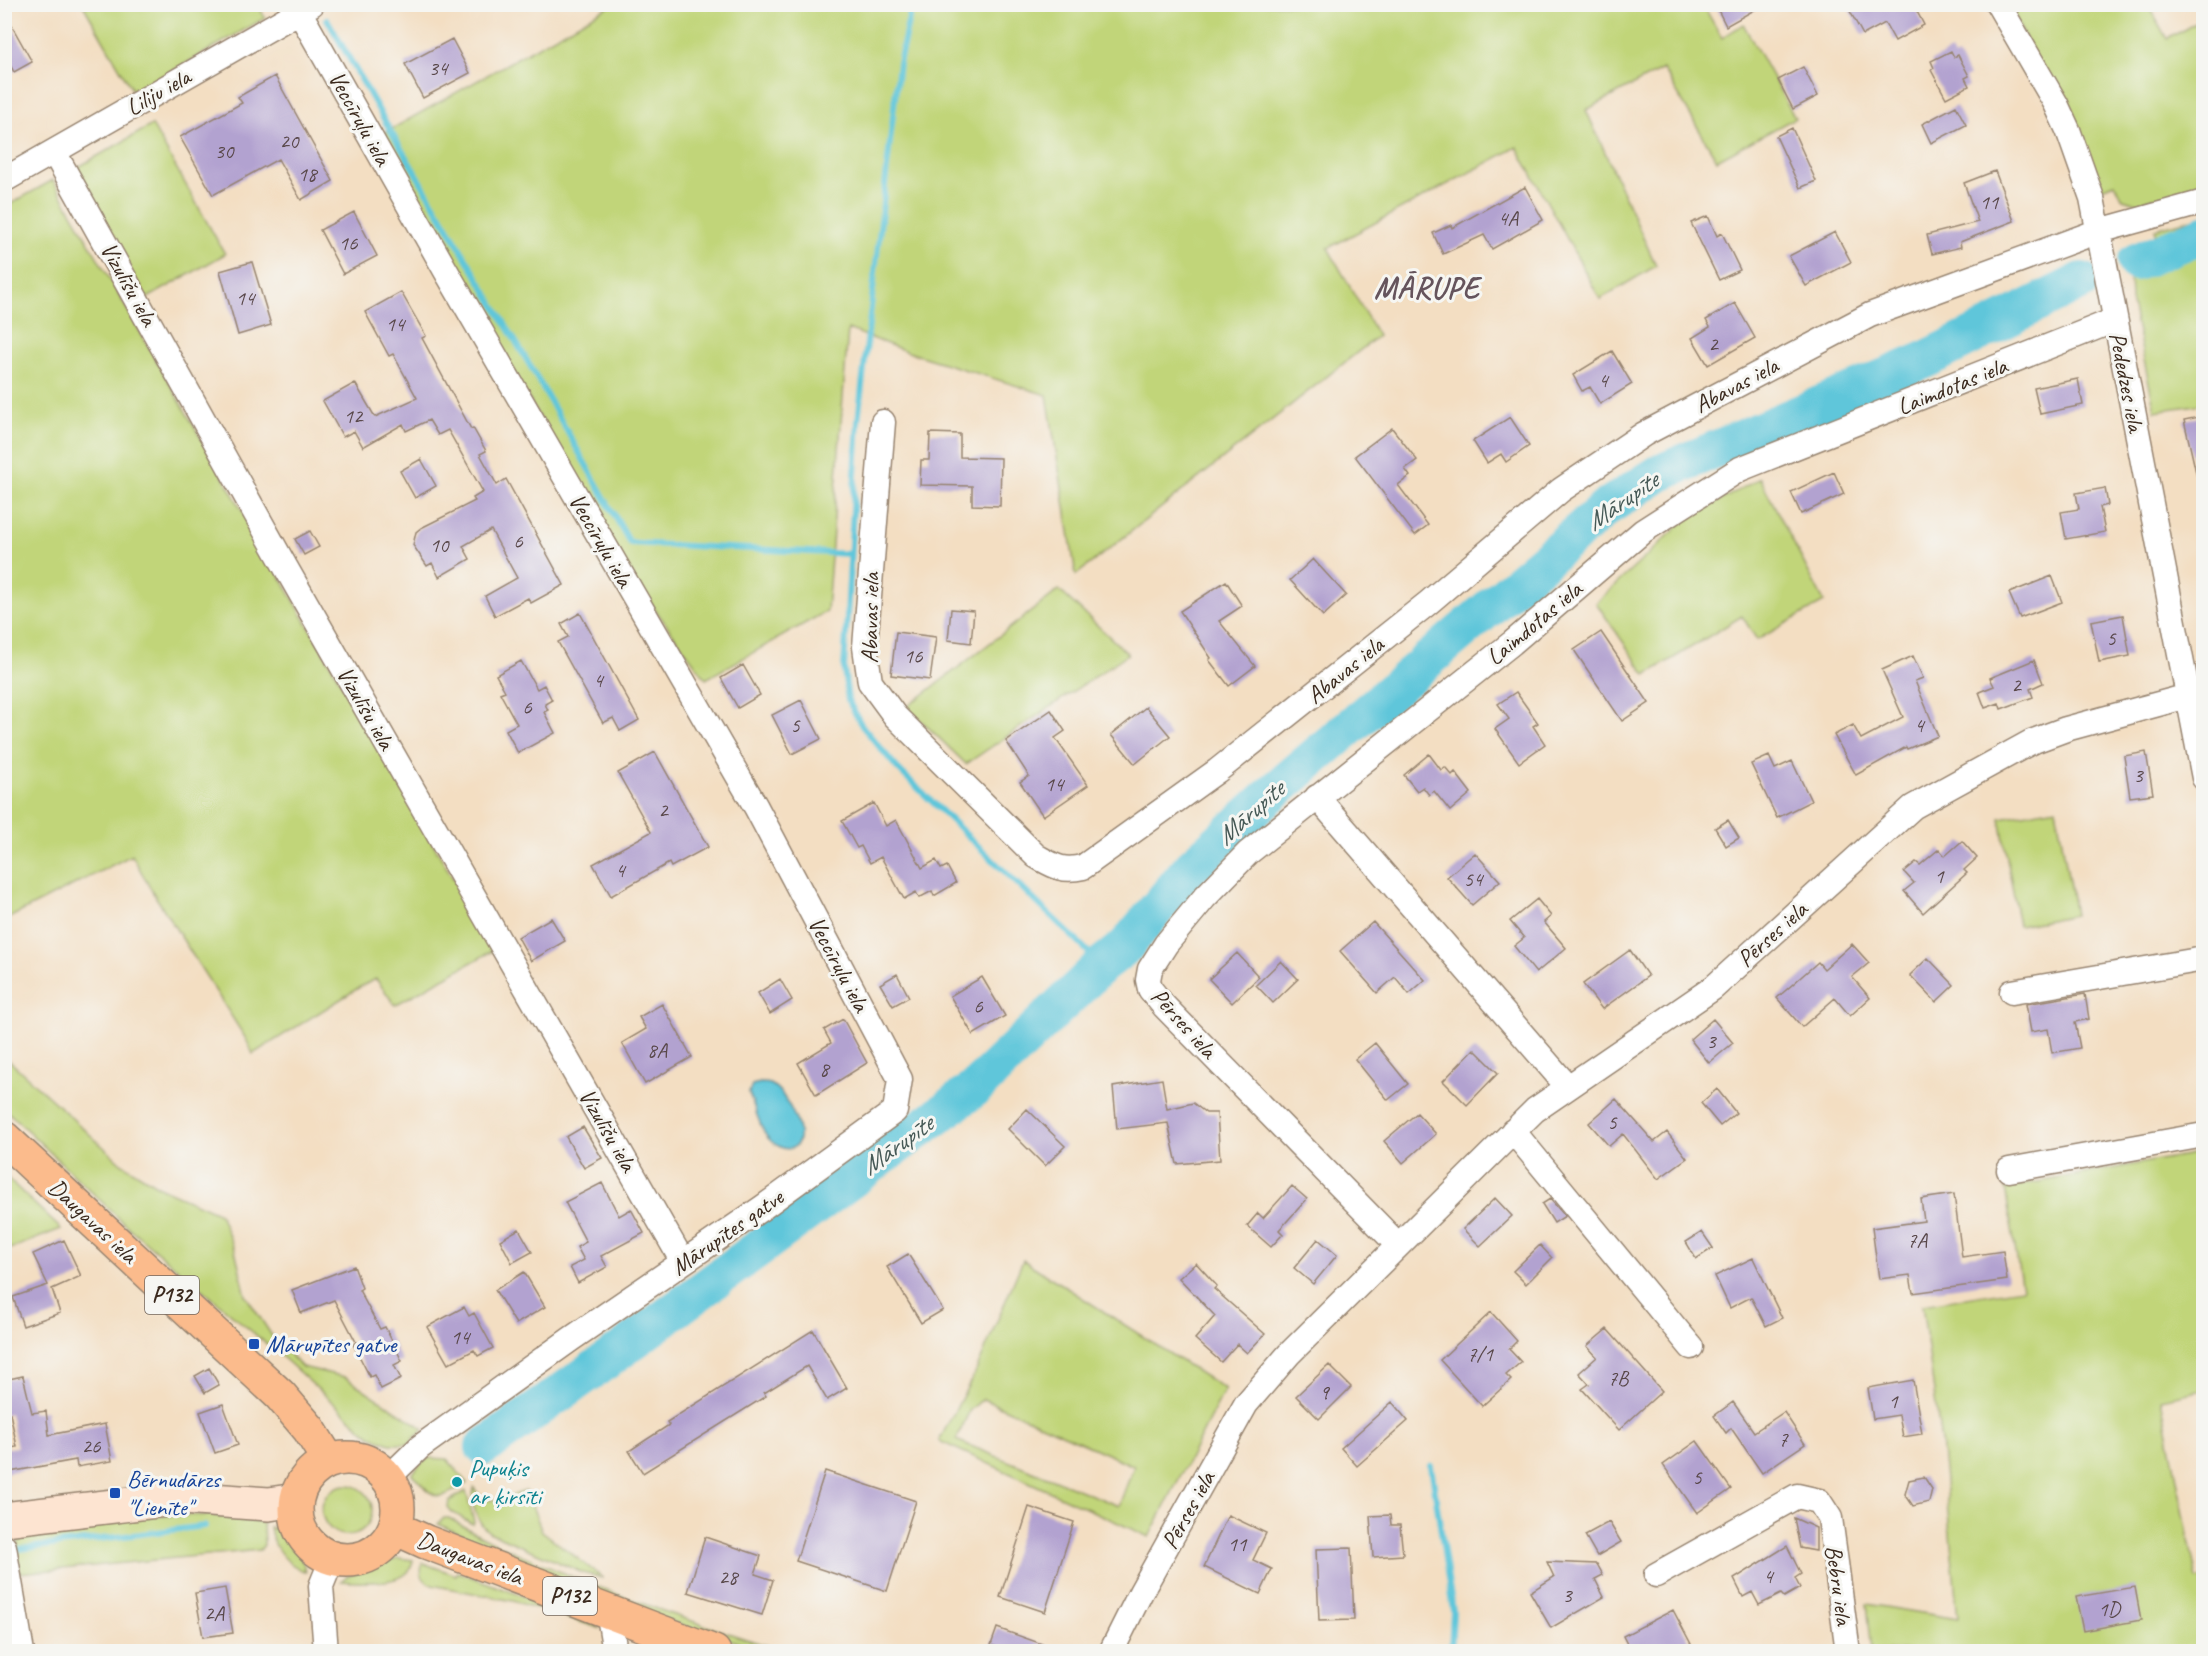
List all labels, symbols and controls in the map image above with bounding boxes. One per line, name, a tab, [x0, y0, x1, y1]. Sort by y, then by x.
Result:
house number: 34	[429, 55, 450, 81]
street label: Liliju iela	[121, 61, 197, 122]
street label: Veccīruļu iela	[322, 66, 399, 172]
house number: 20	[280, 128, 300, 154]
house number: 30	[215, 138, 235, 164]
house number: 18	[298, 161, 319, 187]
house number: 11	[1980, 189, 2000, 215]
house number: 4A	[1498, 205, 1519, 231]
house number: 16	[339, 230, 358, 256]
street label: Vizulīšu iela	[94, 237, 165, 332]
district label: MĀRUPE	[1374, 269, 1483, 307]
house number: 14	[236, 285, 257, 311]
house number: 14	[386, 311, 407, 337]
street label: Pededzes iela	[2103, 330, 2152, 436]
house number: 2	[1708, 331, 1719, 357]
street label: Abavas iela	[1689, 350, 1784, 419]
street label: Laimdotas iela	[1893, 350, 2013, 422]
house number: 4	[1598, 367, 1610, 393]
house number: 12	[344, 403, 364, 429]
water label: Mārupīte	[1579, 462, 1668, 538]
street label: Veccīruļu iela	[562, 488, 641, 594]
house number: 6	[513, 528, 523, 554]
house number: 10	[430, 532, 450, 558]
street label: Abavas iela	[854, 571, 886, 664]
street label: Laimdotas iela	[1480, 573, 1589, 672]
house number: 5	[2106, 625, 2117, 651]
street label: Abavas iela	[1300, 629, 1391, 710]
house number: 16	[904, 643, 923, 669]
street label: Vizulīšu iela	[330, 661, 402, 756]
house number: 4	[593, 667, 605, 693]
house number: 2	[2011, 672, 2022, 698]
house number: 6	[522, 694, 532, 720]
house number: 5	[790, 712, 801, 738]
house number: 4	[1914, 712, 1926, 738]
house number: 3	[2133, 762, 2144, 788]
house number: 14	[1045, 771, 1066, 797]
water label: Mārupīte	[1209, 771, 1294, 852]
house number: 2	[658, 797, 669, 823]
house number: 4	[615, 857, 627, 883]
house number: 1	[1934, 863, 1945, 889]
house number: 54	[1464, 866, 1485, 892]
street label: Pērses iela	[1731, 894, 1815, 973]
street label: Veccīruļu iela	[801, 911, 877, 1018]
street label: Pērses iela	[1145, 982, 1224, 1066]
house number: 6	[973, 993, 983, 1019]
house number: 3	[1706, 1028, 1717, 1054]
house number: 8A	[647, 1037, 668, 1063]
house number: 8	[819, 1056, 831, 1082]
street label: Vizulīšu iela	[572, 1083, 644, 1178]
water label: Mārupīte	[855, 1105, 943, 1182]
house number: 5	[1607, 1109, 1618, 1135]
street label: Daugavas iela	[42, 1172, 145, 1271]
street label: Mārupītes gatve	[665, 1181, 791, 1282]
house number: 7A	[1907, 1227, 1928, 1253]
road number: P132	[145, 1276, 199, 1314]
house number: 14	[451, 1324, 472, 1350]
place label: Mārupītes gatve	[266, 1329, 399, 1359]
marker: Mārupītes gatve	[247, 1337, 261, 1351]
house number: 7/1	[1467, 1341, 1494, 1367]
house number: 7B	[1608, 1365, 1630, 1391]
house number: 9	[1319, 1379, 1330, 1405]
house number: 1	[1888, 1388, 1899, 1414]
house number: 7	[1778, 1426, 1789, 1452]
house number: 26	[82, 1433, 101, 1459]
place label: Pupuķis ar ķirsīti	[469, 1453, 544, 1511]
place label: Bērnudārzs "Lienīte"	[127, 1464, 222, 1522]
house number: 5	[1692, 1464, 1703, 1490]
street label: Pērses iela	[1154, 1465, 1222, 1554]
marker: Pupuķis ar ķirsīti	[450, 1475, 464, 1489]
marker: Bērnudārzs "Lienīte"	[108, 1486, 122, 1500]
street label: Daugavas iela	[413, 1524, 529, 1592]
house number: 11	[1228, 1531, 1248, 1557]
street label: Bebru iela	[1819, 1543, 1860, 1628]
house number: 4	[1763, 1563, 1775, 1589]
house number: 28	[719, 1564, 740, 1590]
road number: P132	[543, 1577, 597, 1615]
house number: 3	[1562, 1582, 1573, 1608]
house number: 1D	[2098, 1596, 2122, 1622]
house number: 2A	[204, 1600, 225, 1626]

